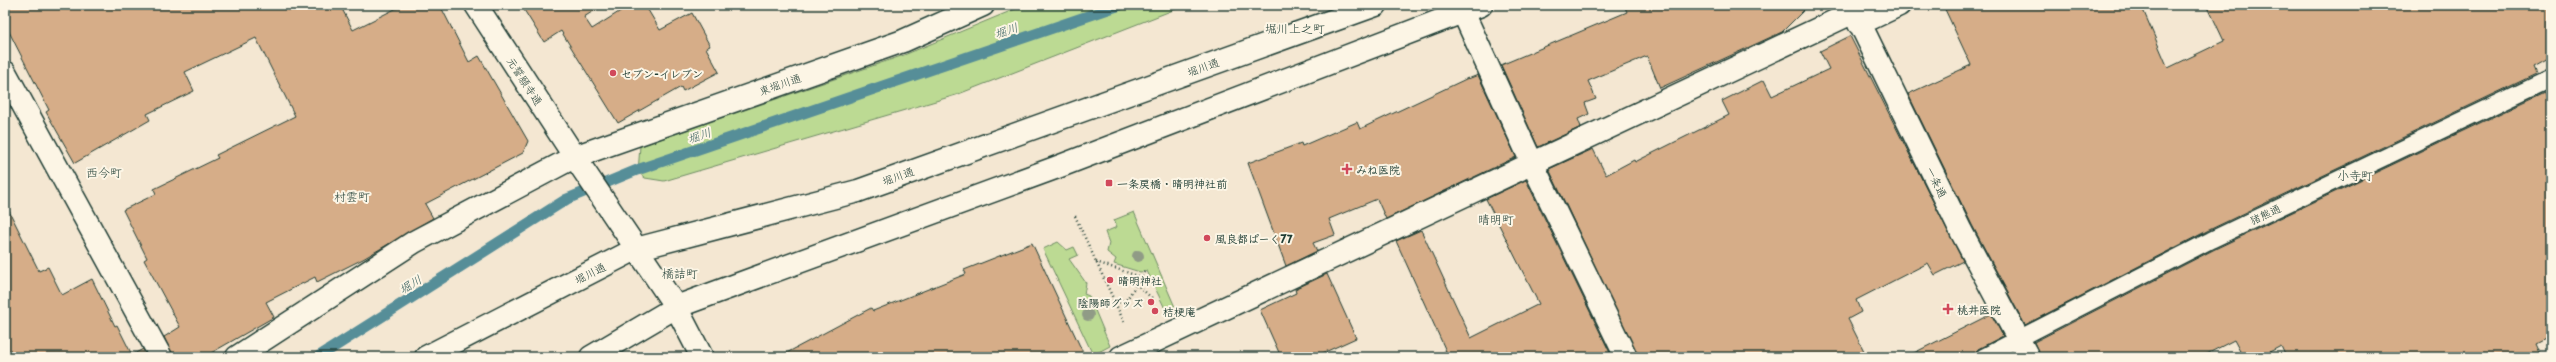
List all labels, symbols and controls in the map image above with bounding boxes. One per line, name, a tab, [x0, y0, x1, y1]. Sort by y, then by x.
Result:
water label: 堀川	[992, 18, 1020, 42]
district label: 堀川上之町	[1265, 19, 1325, 37]
street label: 元誓願寺通	[503, 53, 547, 109]
street label: 堀川通	[1185, 53, 1221, 81]
place label: セブン-イレブン	[621, 65, 703, 82]
marker: セブン-イレブン	[608, 68, 618, 78]
street label: 東堀川通	[756, 69, 804, 99]
water label: 堀川	[685, 123, 713, 147]
place label: みね医院	[1356, 161, 1400, 178]
street label: 堀川通	[880, 162, 916, 190]
district label: 西今町	[86, 163, 122, 181]
marker: みね医院	[1341, 163, 1353, 175]
street label: 一条通	[1922, 163, 1952, 201]
district label: 小寺町	[2337, 166, 2373, 184]
place label: 一条戻橋・晴明神社前	[1117, 175, 1227, 192]
marker: 一条戻橋・晴明神社前	[1104, 178, 1114, 188]
district label: 村雲町	[334, 187, 370, 205]
street label: 猪熊通	[2246, 199, 2284, 229]
district label: 晴明町	[1478, 210, 1514, 228]
place label: 風良都ぱーく77	[1215, 230, 1293, 247]
marker: 風良都ぱーく77	[1202, 233, 1212, 243]
street label: 堀川通	[571, 258, 609, 288]
district label: 橋詰町	[662, 264, 698, 282]
water label: 堀川	[395, 270, 425, 298]
place label: 晴明神社	[1118, 272, 1162, 289]
marker: 晴明神社	[1105, 275, 1115, 285]
place label: 陰陽師グッズ	[1077, 294, 1143, 311]
marker: 陰陽師グッズ	[1146, 297, 1156, 307]
place label: 桃井医院	[1957, 301, 2001, 318]
place label: 桔梗庵	[1163, 303, 1196, 320]
marker: 桃井医院	[1942, 303, 1954, 315]
marker: 桔梗庵	[1150, 306, 1160, 316]

